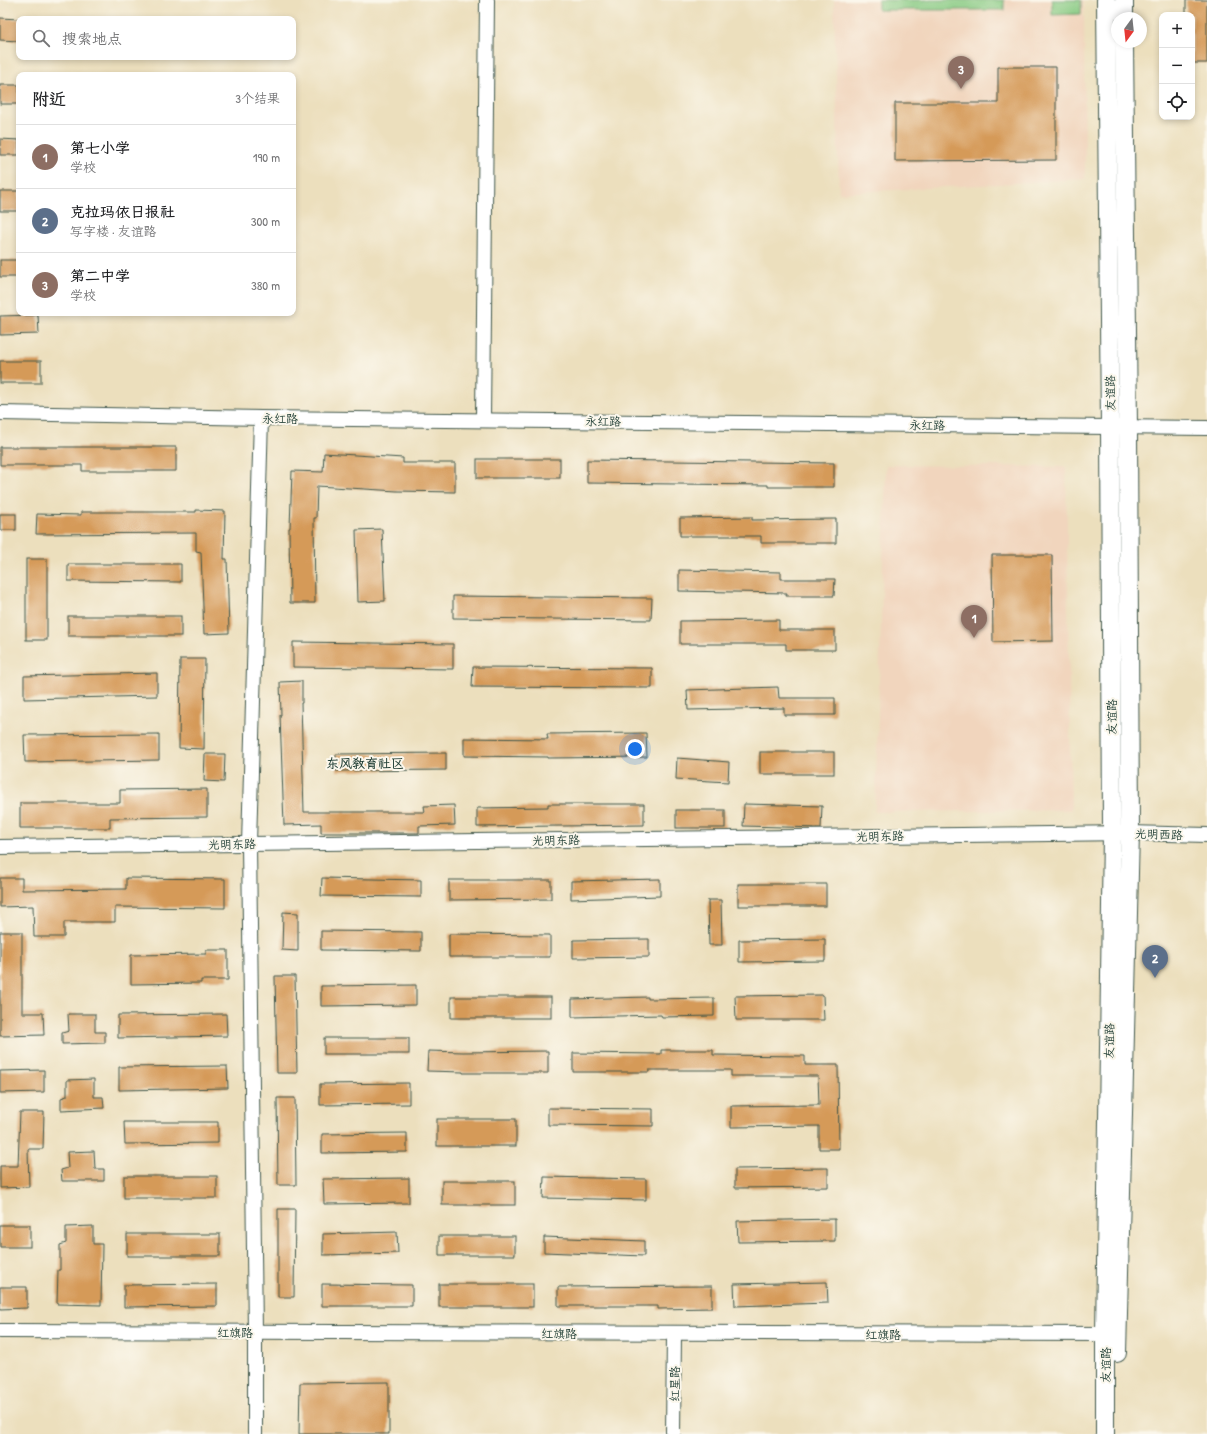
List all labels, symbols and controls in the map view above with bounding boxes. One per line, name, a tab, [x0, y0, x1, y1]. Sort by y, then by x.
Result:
north arrow	[1111, 12, 1147, 48]
map controls	[1159, 12, 1195, 120]
button: +	[1159, 12, 1195, 48]
search box	[16, 16, 296, 60]
icon: search	[30, 27, 52, 49]
text: 搜索地点	[62, 28, 122, 49]
button: −	[1159, 48, 1195, 84]
pin: 3	[948, 56, 974, 89]
button: locate	[1159, 84, 1195, 120]
text: 附近	[32, 87, 66, 110]
text: 3个结果	[235, 89, 280, 107]
text: 第七小学	[70, 137, 130, 158]
text: 1	[43, 148, 47, 166]
text: 190 m	[253, 148, 280, 166]
text: 学校	[70, 158, 96, 176]
text: 克拉玛依日报社	[70, 201, 175, 222]
text: 2	[42, 212, 48, 230]
text: 300 m	[251, 212, 280, 230]
text: 写字楼 · 友谊路	[70, 222, 157, 240]
text: 第二中学	[70, 265, 130, 286]
text: 3	[42, 276, 48, 294]
text: 380 m	[251, 276, 280, 294]
text: 学校	[70, 286, 96, 304]
street label: 友谊路	[1101, 375, 1119, 411]
street label: 永红路	[262, 410, 298, 427]
street label: 永红路	[585, 412, 621, 430]
street label: 永红路	[909, 416, 945, 434]
pin: 1	[961, 605, 987, 638]
street label: 友谊路	[1103, 699, 1120, 735]
your location	[625, 739, 645, 759]
district label: 东风教育社区	[326, 754, 404, 772]
street label: 光明西路	[1135, 825, 1183, 843]
street label: 光明东路	[856, 827, 904, 845]
street label: 光明东路	[532, 831, 580, 849]
street label: 光明东路	[208, 835, 256, 853]
pin: 2	[1142, 945, 1168, 978]
street label: 友谊路	[1100, 1023, 1118, 1059]
street label: 红旗路	[217, 1324, 253, 1341]
street label: 红旗路	[541, 1325, 577, 1342]
street label: 红旗路	[865, 1326, 901, 1343]
street label: 友谊路	[1097, 1347, 1114, 1383]
street label: 红星路	[666, 1366, 683, 1402]

